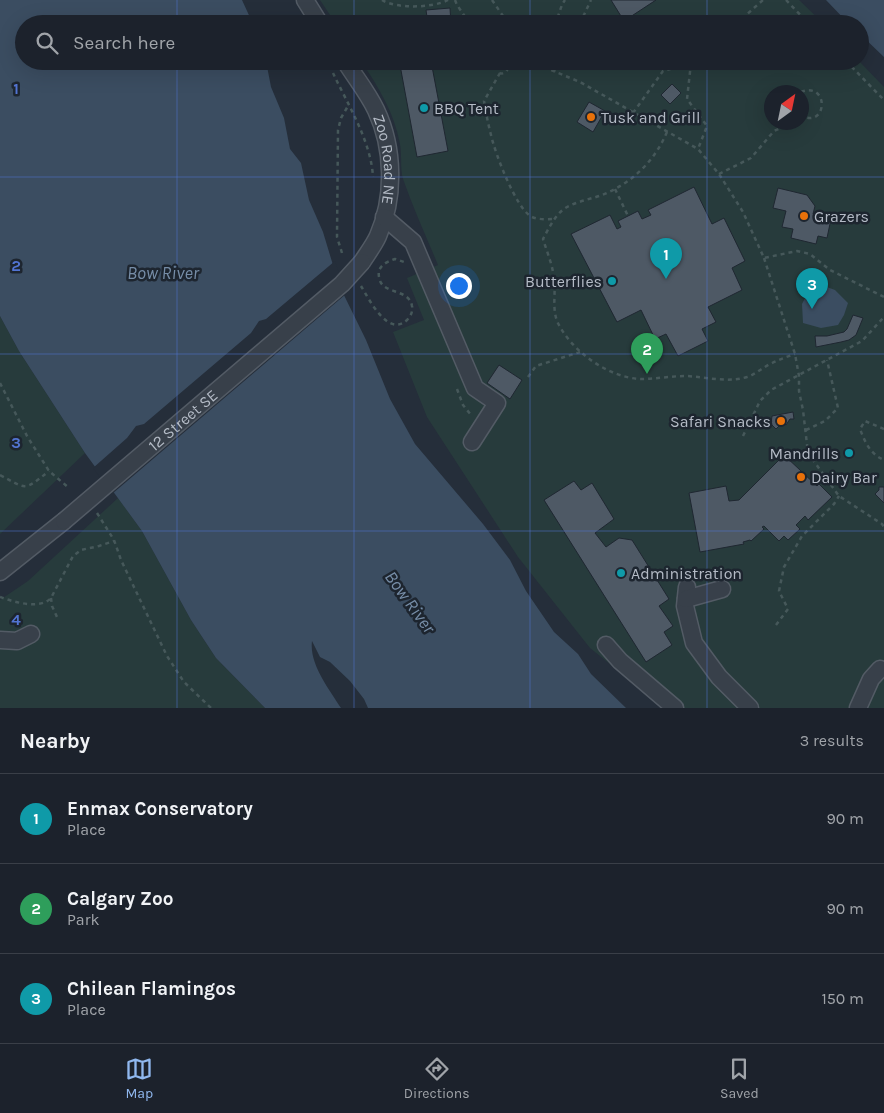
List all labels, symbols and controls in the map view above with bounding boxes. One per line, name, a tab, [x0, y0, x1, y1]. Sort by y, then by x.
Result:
search box	[15, 15, 869, 70]
icon: search	[33, 29, 61, 57]
text: Search here	[73, 32, 175, 54]
text: 1	[13, 79, 19, 98]
north arrow	[764, 85, 809, 130]
place label: BBQ Tent	[434, 99, 499, 118]
marker: BBQ Tent	[418, 102, 430, 114]
place label: Tusk and Grill	[601, 108, 700, 127]
marker: Tusk and Grill	[585, 111, 597, 123]
street label: Zoo Road NE	[369, 112, 399, 206]
place label: Grazers	[814, 207, 869, 226]
marker: Grazers	[798, 210, 810, 222]
pin: 1	[650, 238, 682, 279]
text: 2	[11, 256, 21, 275]
water label: Bow River	[127, 262, 200, 284]
pin: 3	[796, 268, 828, 309]
place label: Butterflies	[525, 272, 602, 291]
your location	[446, 273, 472, 299]
marker: Butterflies	[606, 275, 618, 287]
pin: 2	[631, 333, 663, 374]
street label: 12 Street SE	[145, 385, 221, 455]
place label: Safari Snacks	[670, 412, 771, 431]
marker: Safari Snacks	[775, 415, 787, 427]
text: 3	[11, 433, 21, 452]
place label: Mandrills	[770, 444, 839, 463]
marker: Mandrills	[843, 447, 855, 459]
place label: Dairy Bar	[811, 468, 877, 487]
marker: Dairy Bar	[795, 471, 807, 483]
place label: Administration	[631, 564, 742, 583]
water label: Bow River	[380, 566, 441, 638]
marker: Administration	[615, 567, 627, 579]
text: 4	[11, 610, 21, 629]
text: Nearby	[20, 729, 90, 753]
text: 3 results	[800, 731, 864, 750]
text: Enmax Conservatory	[67, 798, 253, 820]
text: 1	[33, 809, 39, 828]
text: 90 m	[826, 809, 864, 828]
text: Place	[67, 820, 106, 839]
text: Calgary Zoo	[67, 888, 173, 910]
text: 2	[31, 899, 41, 918]
text: 90 m	[826, 899, 864, 918]
text: Park	[67, 910, 99, 929]
text: Chilean Flamingos	[67, 978, 236, 1000]
text: 3	[31, 989, 41, 1008]
text: 150 m	[821, 989, 864, 1008]
text: Place	[67, 1000, 106, 1019]
tab: Map	[125, 1055, 153, 1102]
tab: Directions	[404, 1055, 470, 1102]
tab: Saved	[720, 1055, 759, 1102]

